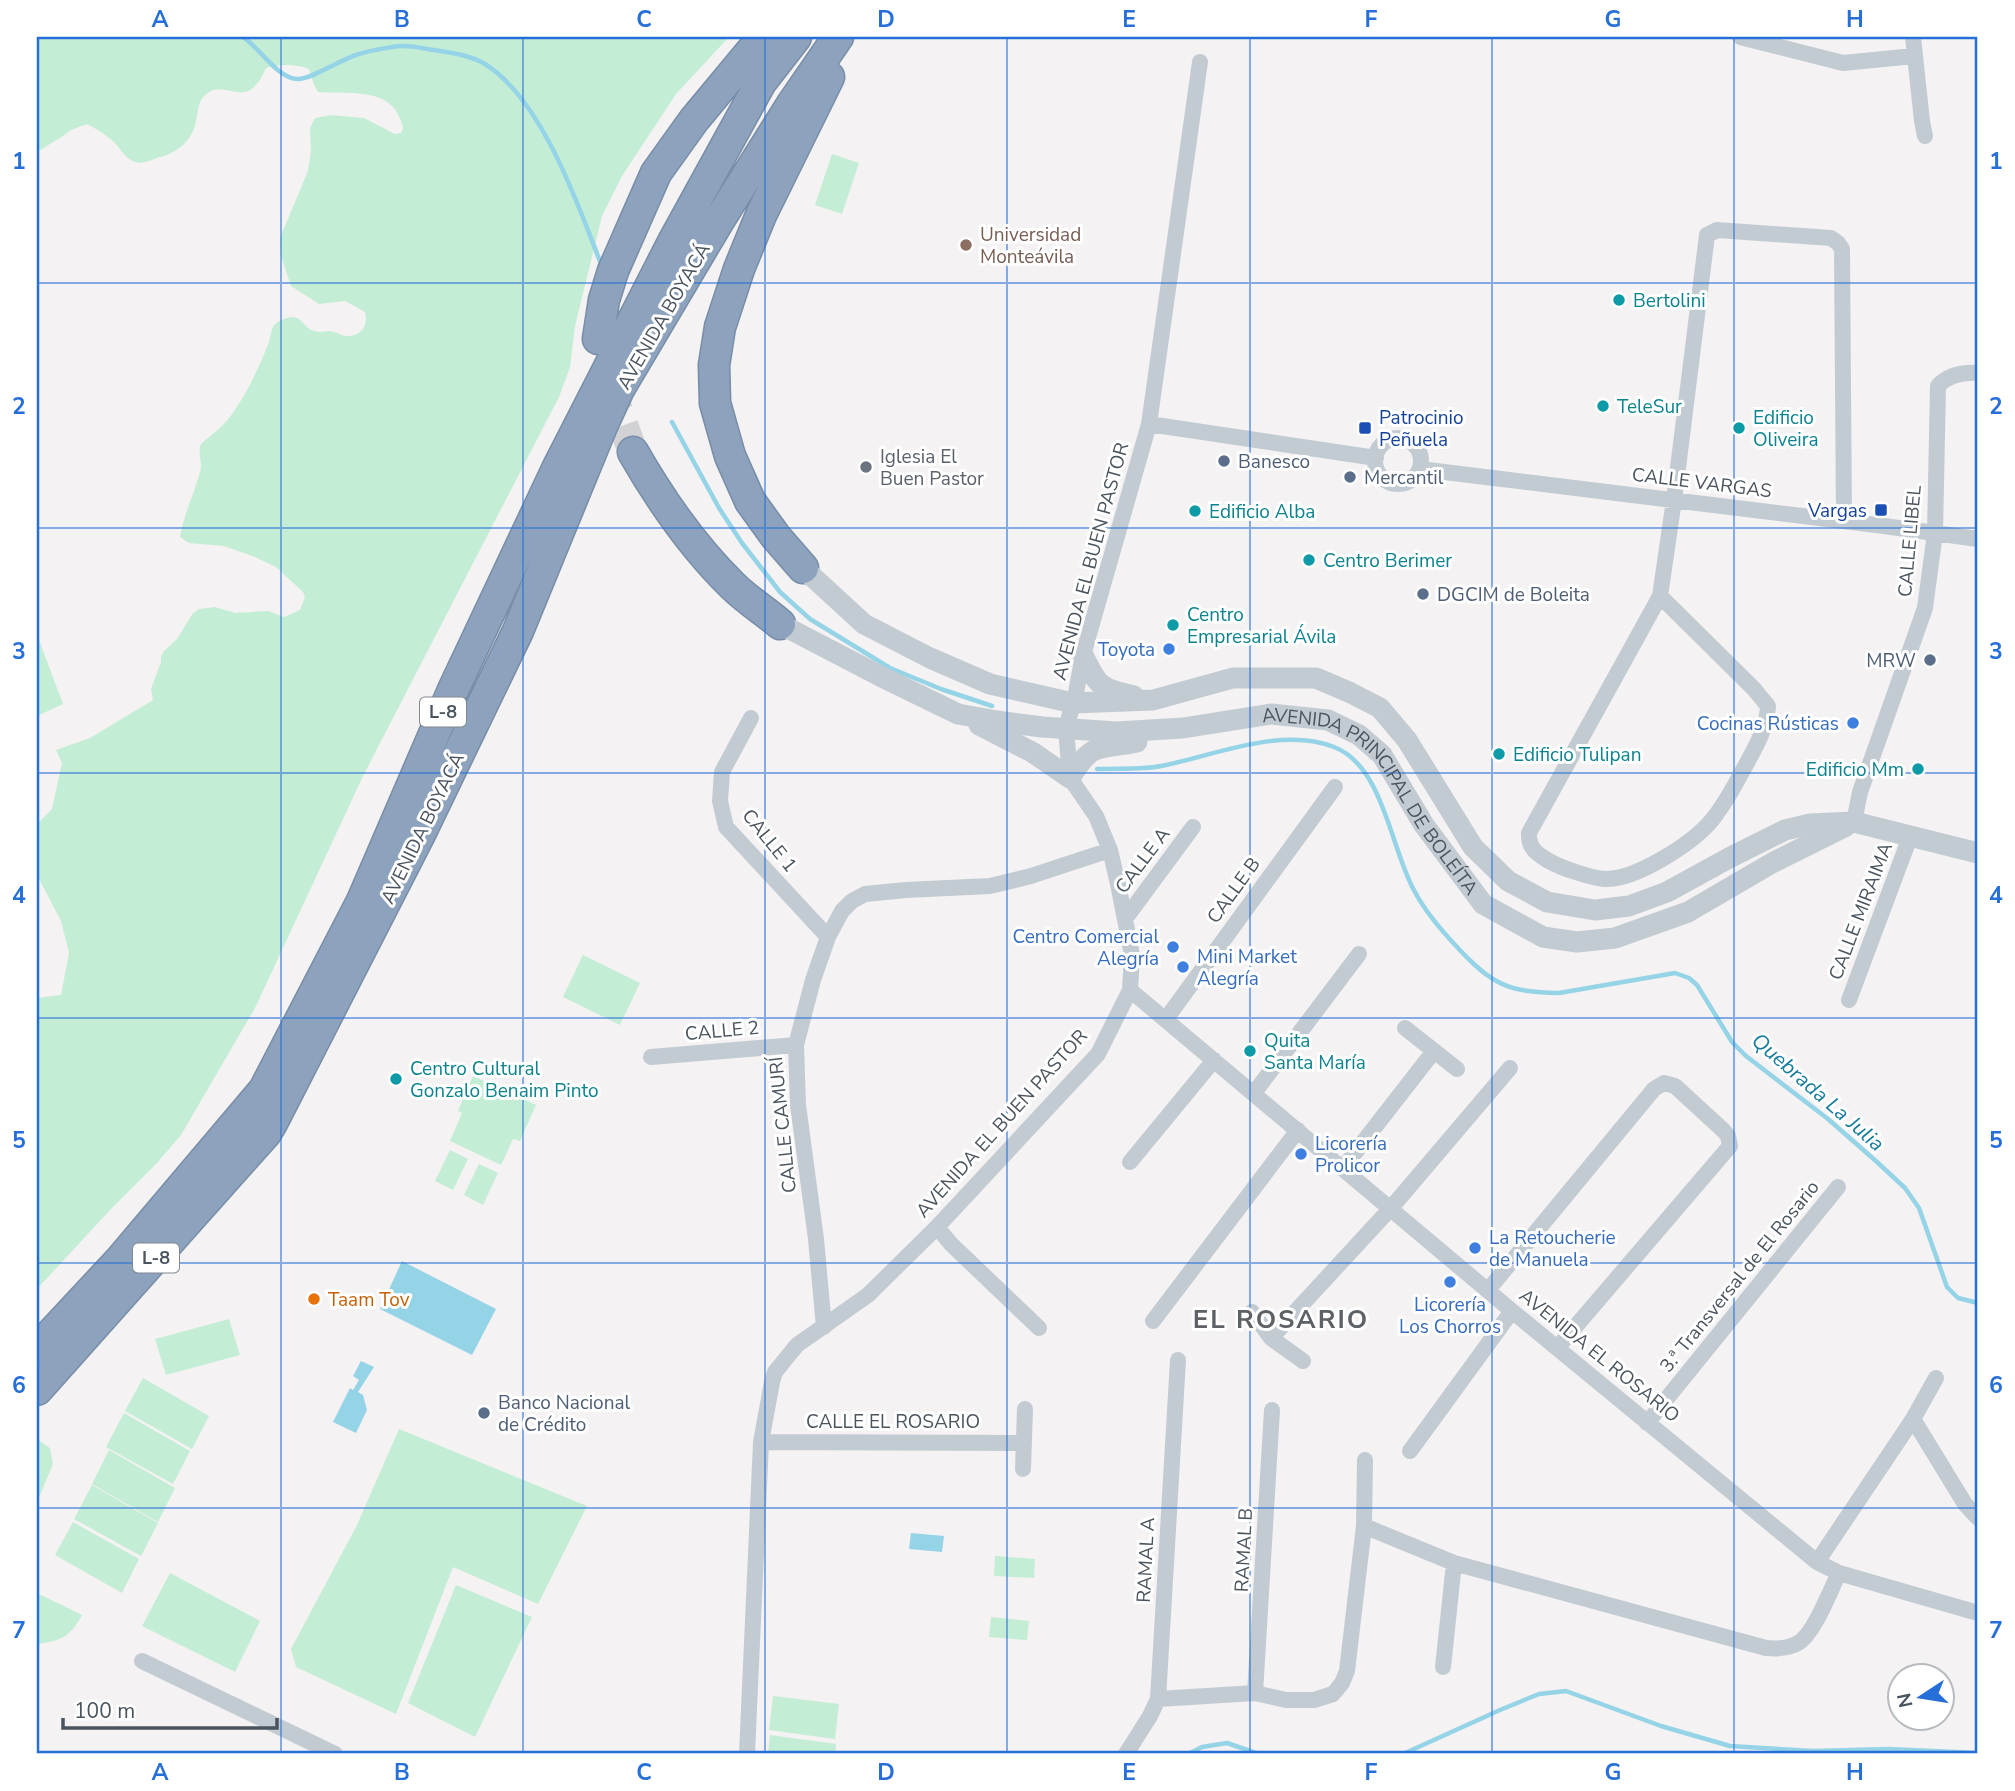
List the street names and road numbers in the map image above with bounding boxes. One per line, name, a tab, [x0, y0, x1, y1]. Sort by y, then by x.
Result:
street label: AVENIDA BOYACÁ	[611, 238, 716, 394]
street label: AVENIDA EL BUEN PASTOR	[1047, 439, 1135, 683]
street label: CALLE VARGAS	[1631, 462, 1773, 504]
street label: CALLE LIBEL	[1892, 483, 1928, 598]
road number: L-8	[420, 698, 466, 726]
street label: AVENIDA PRINCIPAL DE BOLEÍTA	[1260, 701, 1484, 901]
street label: AVENIDA BOYACÁ	[375, 748, 471, 908]
street label: CALLE 1	[736, 804, 803, 878]
street label: CALLE A	[1109, 822, 1176, 899]
street label: CALLE MIRAIMA	[1823, 839, 1899, 984]
street label: CALLE B	[1201, 852, 1267, 929]
street label: CALLE 2	[684, 1015, 760, 1047]
street label: AVENIDA EL BUEN PASTOR	[910, 1024, 1094, 1223]
street label: CALLE CAMURÍ	[763, 1054, 803, 1194]
street label: 3.ª Transversal de El Rosario	[1654, 1175, 1825, 1378]
road number: L-8	[133, 1244, 179, 1273]
street label: AVENIDA EL ROSARIO	[1514, 1283, 1685, 1429]
street label: CALLE EL ROSARIO	[806, 1409, 980, 1435]
street label: RAMAL B	[1229, 1507, 1259, 1593]
street label: RAMAL A	[1131, 1517, 1161, 1603]

